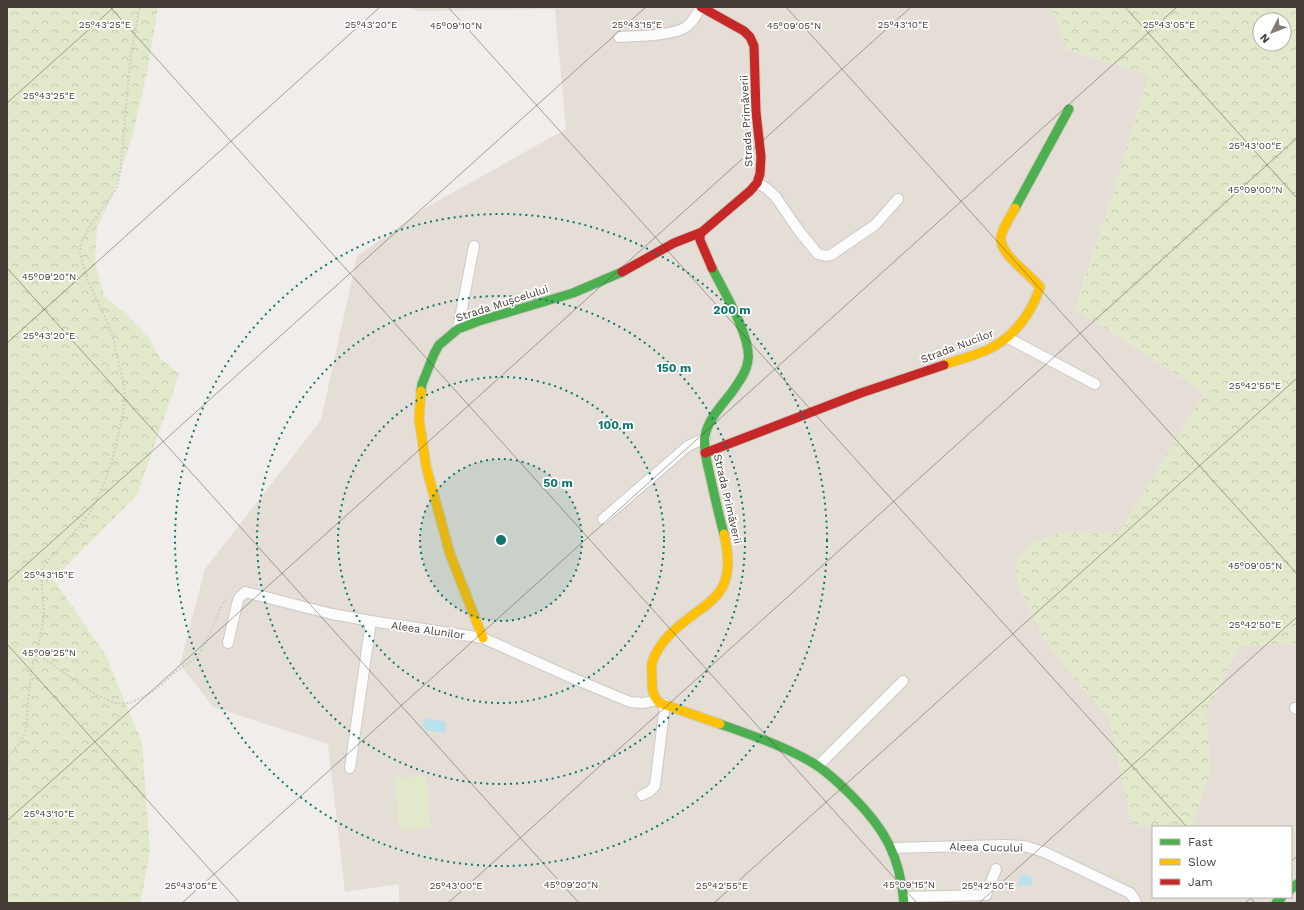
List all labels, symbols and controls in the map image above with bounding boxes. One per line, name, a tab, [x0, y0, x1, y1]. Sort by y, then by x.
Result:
north arrow	[1252, 12, 1292, 52]
text: 25°43'25"E	[79, 19, 131, 30]
text: 25°43'20"E	[345, 19, 397, 30]
text: 25°43'15"E	[612, 19, 662, 30]
text: 25°43'10"E	[878, 19, 928, 30]
text: 25°43'05"E	[1143, 19, 1195, 30]
text: 45°09'10"N	[430, 20, 482, 31]
text: 45°09'05"N	[767, 20, 821, 31]
text: N	[1257, 31, 1272, 46]
street label: Strada Primăverii	[738, 75, 755, 167]
text: 25°43'25"E	[23, 90, 75, 101]
text: 25°43'00"E	[1228, 140, 1282, 151]
text: 45°09'00"N	[1227, 184, 1283, 195]
text: 45°09'20"N	[22, 271, 76, 282]
street label: Strada Mușcelului	[454, 282, 550, 325]
text: 200 m	[713, 303, 751, 317]
street label: Strada Nucilor	[919, 326, 996, 366]
text: 25°43'20"E	[23, 330, 75, 341]
text: 150 m	[657, 361, 691, 375]
text: 25°42'55"E	[1229, 380, 1281, 391]
text: 100 m	[598, 418, 634, 432]
street label: Strada Primăverii	[711, 453, 744, 545]
text: 50 m	[543, 476, 573, 490]
centre of rings	[494, 533, 508, 547]
text: 45°09'05"N	[1228, 560, 1282, 571]
text: 25°43'15"E	[24, 569, 74, 580]
street label: Aleea Alunilor	[390, 619, 466, 642]
text: 25°42'50"E	[1229, 619, 1281, 630]
text: 45°09'25"N	[22, 647, 76, 658]
text: 25°43'10"E	[24, 808, 74, 819]
legend	[1152, 826, 1292, 898]
text: Fast	[1188, 835, 1213, 849]
street label: Aleea Cucului	[949, 840, 1023, 855]
text: Slow	[1188, 855, 1216, 869]
text: Jam	[1188, 875, 1213, 889]
text: 45°09'20"N	[544, 879, 598, 890]
text: 45°09'15"N	[883, 879, 935, 890]
text: 25°43'05"E	[165, 880, 217, 891]
text: 25°43'00"E	[429, 880, 483, 891]
text: 25°42'55"E	[696, 880, 748, 891]
text: 25°42'50"E	[962, 880, 1014, 891]

